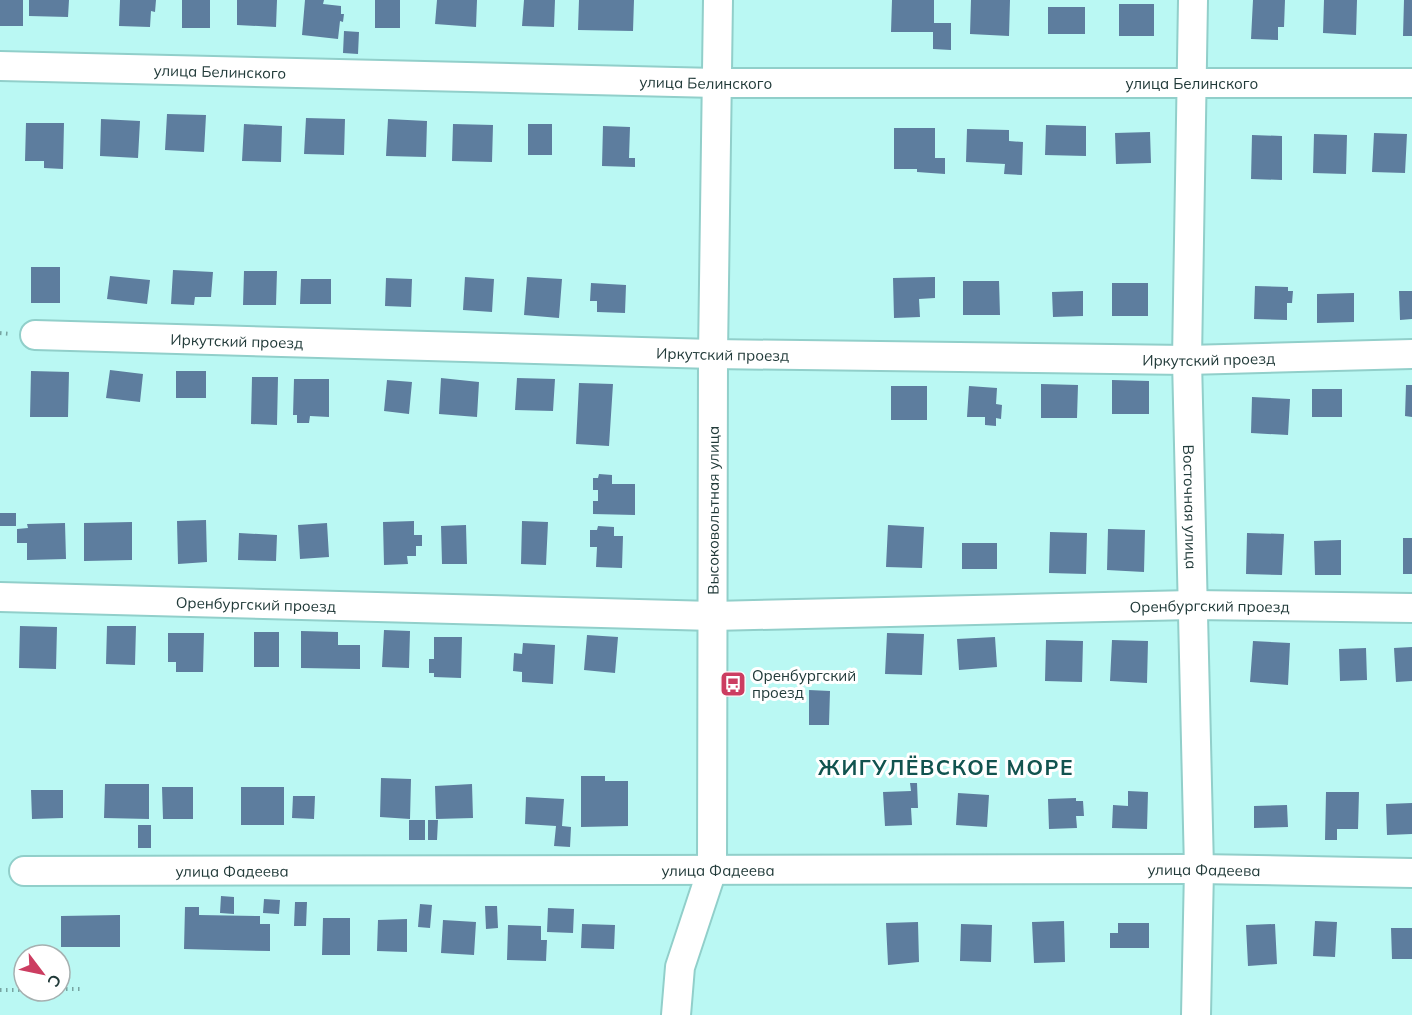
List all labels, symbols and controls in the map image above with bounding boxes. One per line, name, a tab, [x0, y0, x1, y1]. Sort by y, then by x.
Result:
street label: улица Белинского	[153, 60, 286, 82]
street label: улица Белинского	[639, 72, 772, 93]
street label: улица Белинского	[1125, 74, 1258, 93]
street label: Иркутский проезд	[170, 329, 304, 352]
street label: Иркутский проезд	[656, 343, 789, 364]
street label: Иркутский проезд	[1142, 348, 1275, 370]
street label: Высоковольтная улица	[703, 426, 722, 595]
street label: Восточная улица	[1179, 444, 1201, 569]
street label: Оренбургский проезд	[176, 592, 336, 615]
street label: Оренбургский проезд	[1129, 595, 1290, 616]
place label: Оренбургский проезд	[752, 666, 856, 702]
bus stop icon: Оренбургский проезд	[718, 669, 748, 699]
district label: ЖИГУЛЁВСКОЕ МОРЕ	[818, 754, 1074, 780]
street label: улица Фадеева	[1147, 859, 1261, 880]
street label: улица Фадеева	[661, 860, 775, 879]
street label: улица Фадеева	[175, 861, 289, 880]
north arrow	[12, 943, 72, 1003]
text: С	[43, 971, 66, 991]

